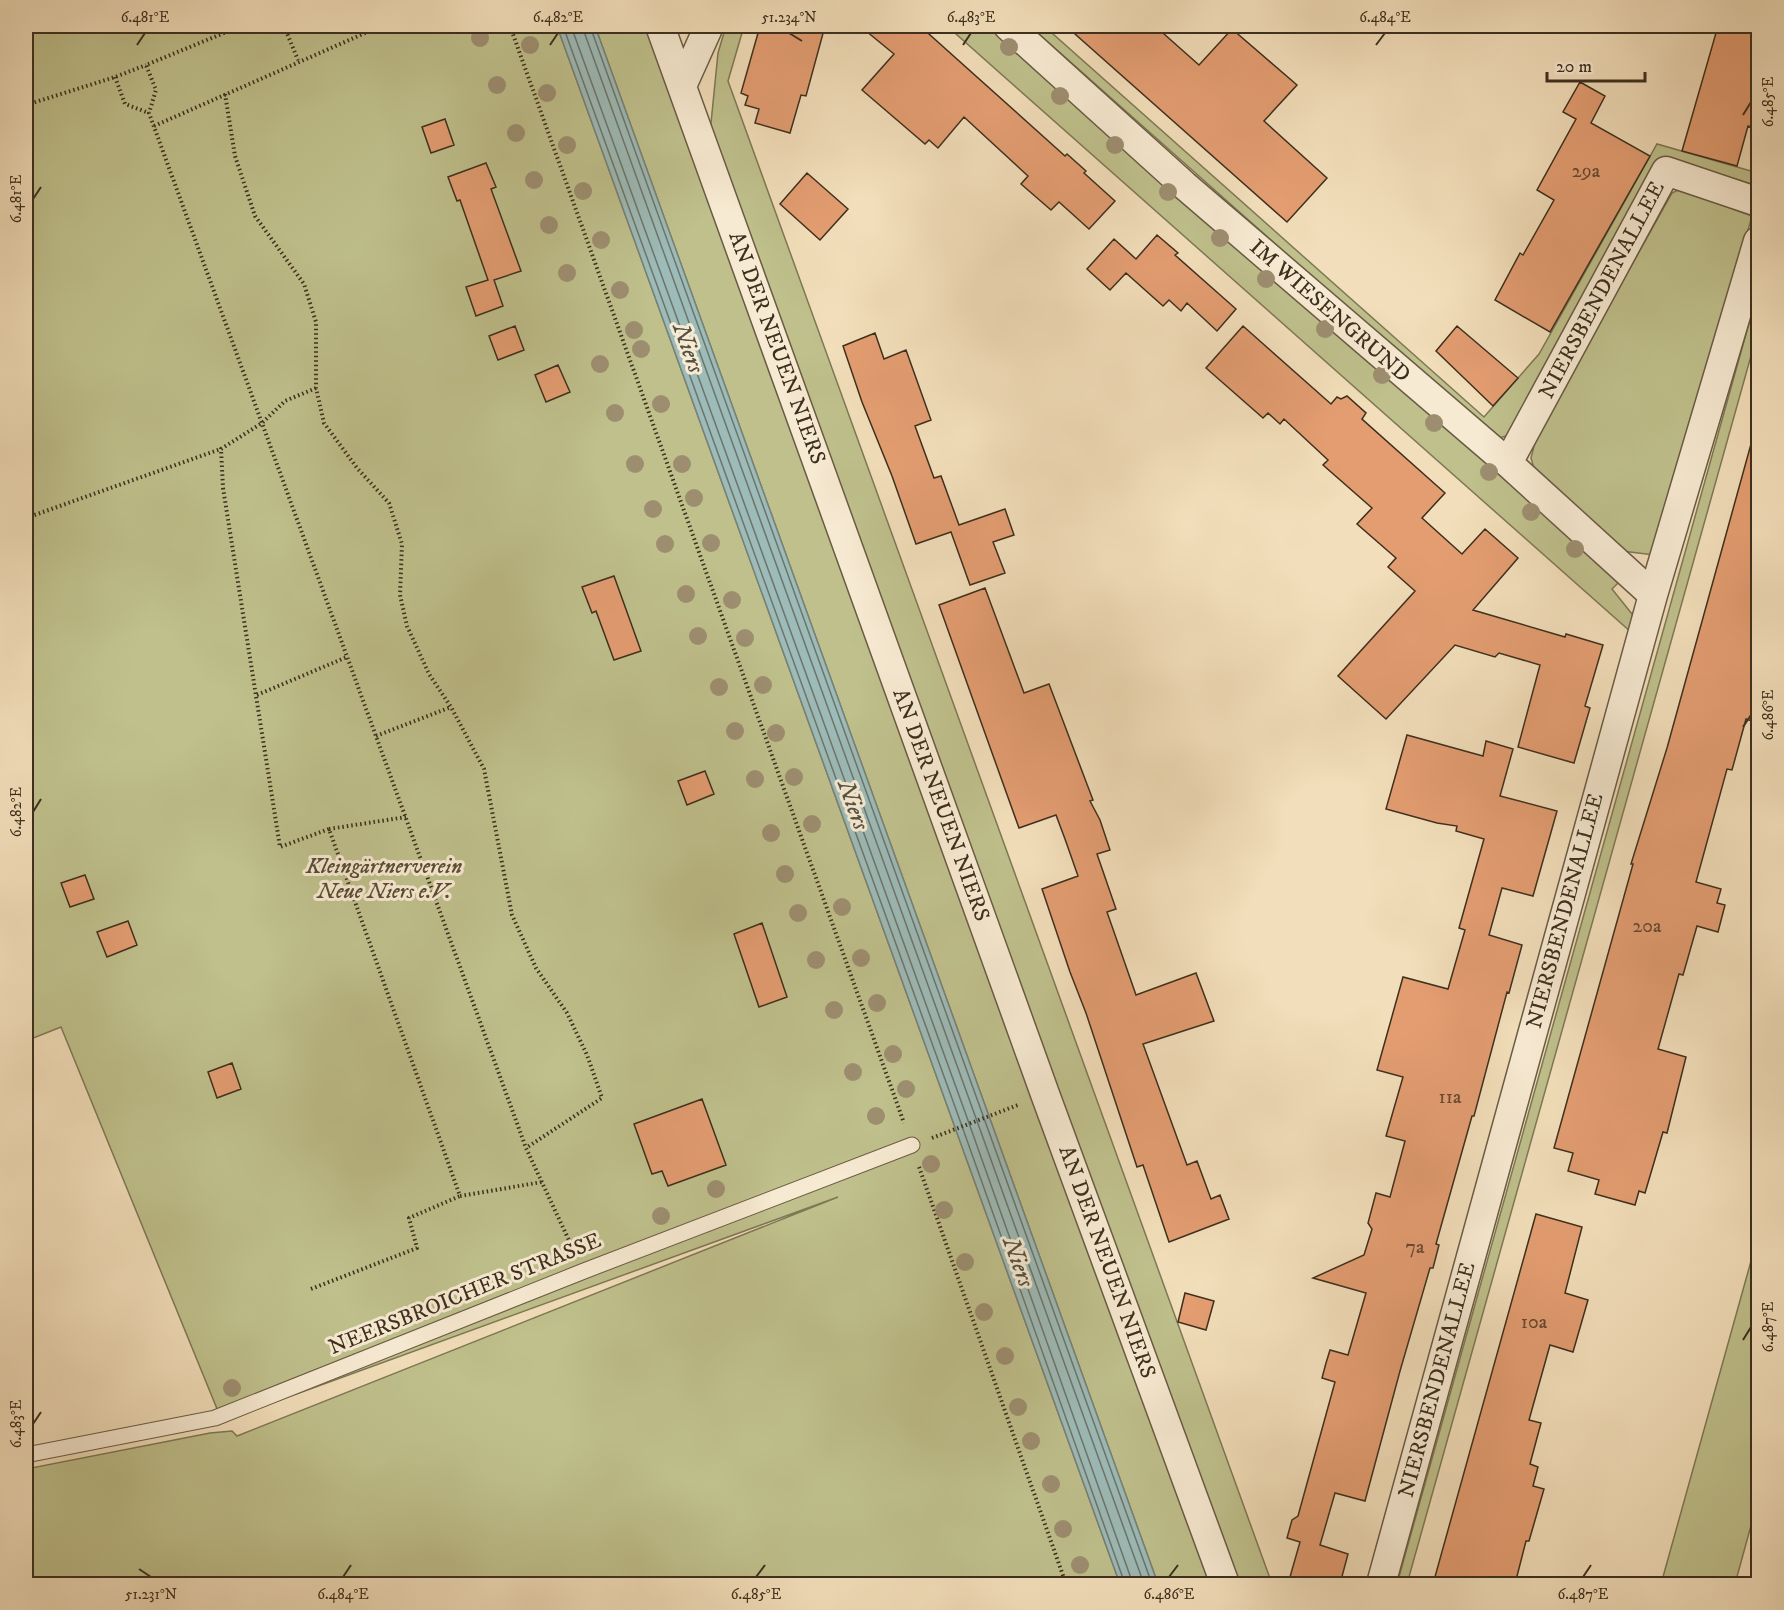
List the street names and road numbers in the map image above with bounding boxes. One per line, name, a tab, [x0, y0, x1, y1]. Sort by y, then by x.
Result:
street label: NIERSBENDENALLEE	[1533, 177, 1671, 403]
street label: AN DER NEUEN NIERS	[722, 228, 832, 468]
street label: IM WIESENGRUND	[1244, 234, 1416, 388]
street label: AN DER NEUEN NIERS	[886, 685, 996, 925]
street label: NIERSBENDENALLEE	[1521, 790, 1609, 1032]
street label: AN DER NEUEN NIERS	[1052, 1142, 1162, 1382]
street label: NEERSBROICHER STRASSE	[325, 1227, 605, 1361]
street label: NIERSBENDENALLEE	[1393, 1259, 1481, 1501]

